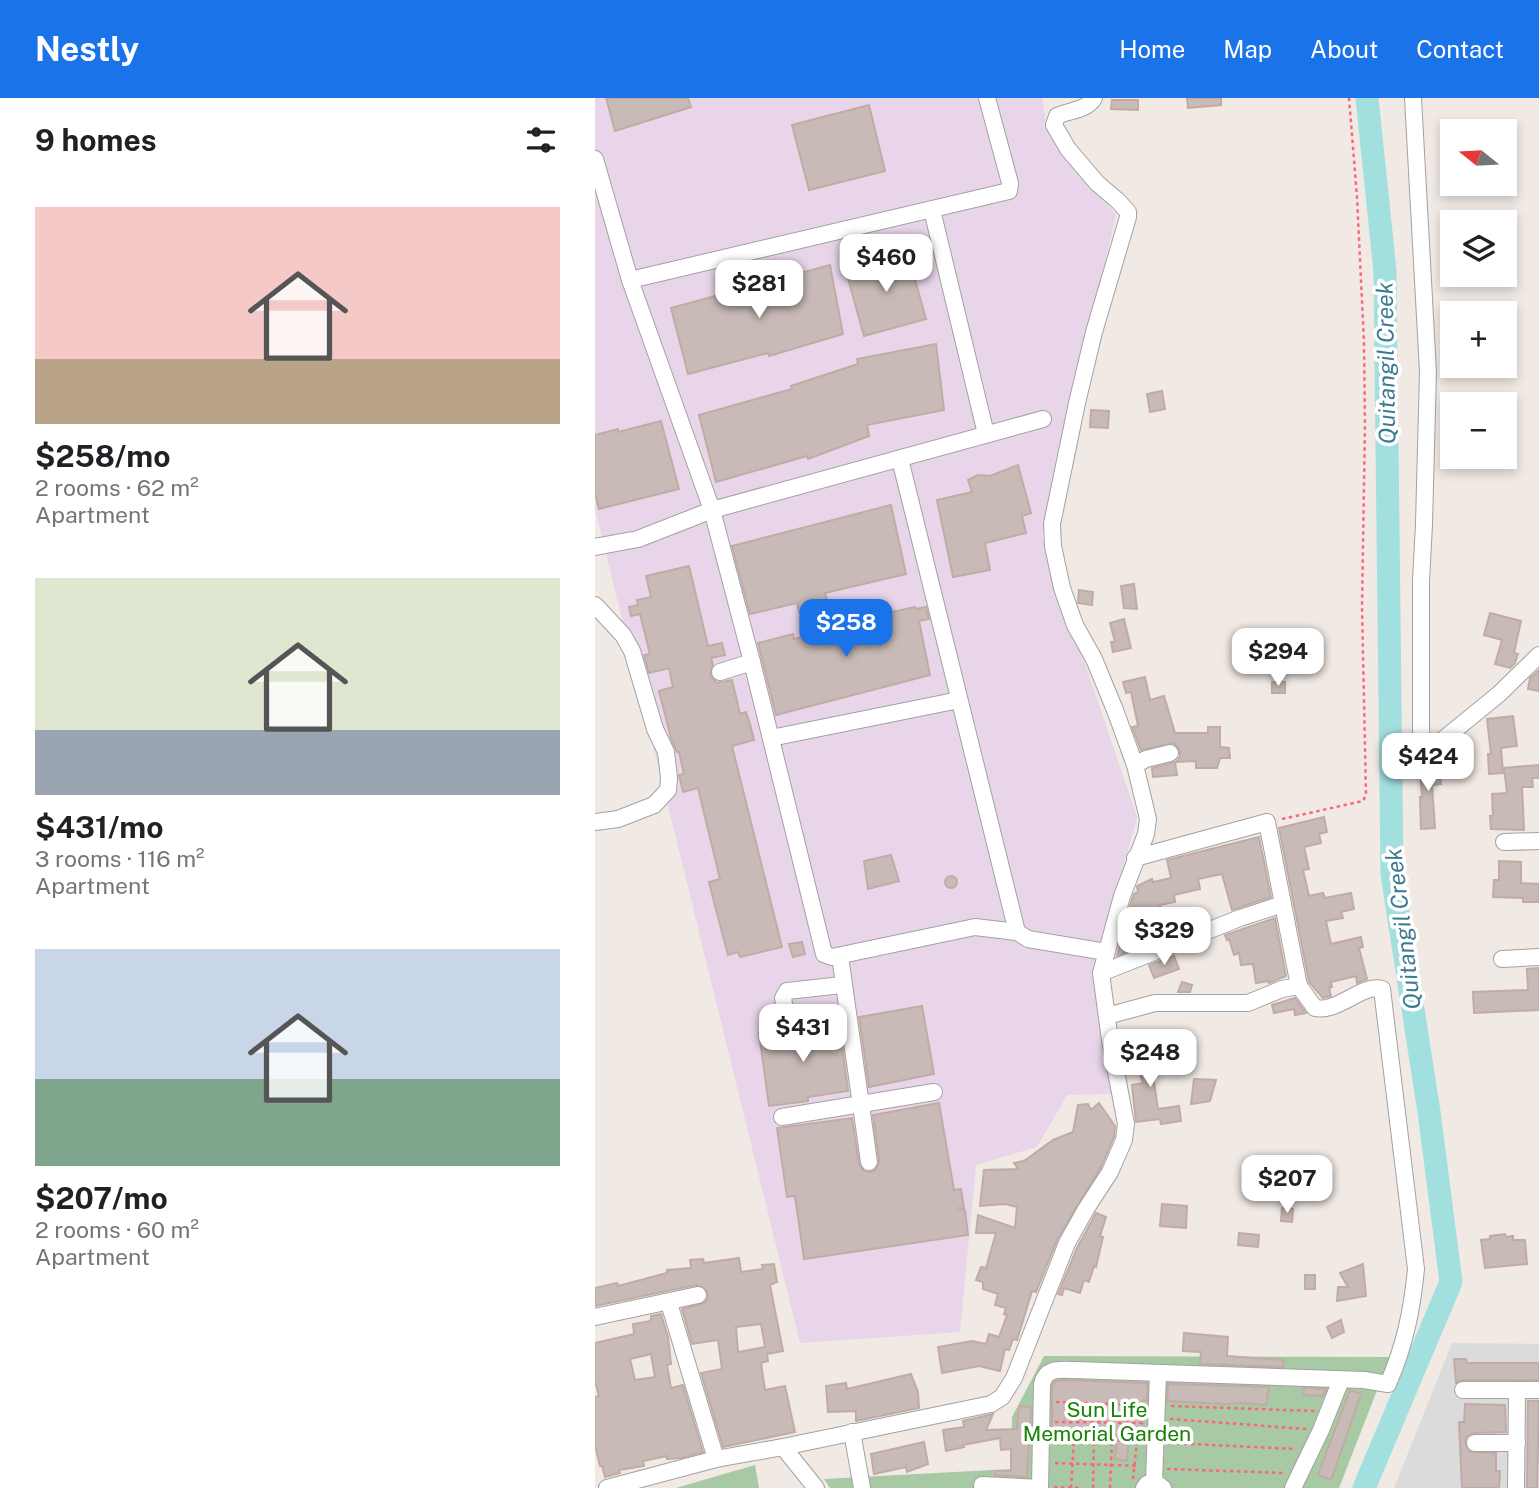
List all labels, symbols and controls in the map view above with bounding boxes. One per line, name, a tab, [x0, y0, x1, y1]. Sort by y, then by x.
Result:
text: Nestly	[35, 30, 139, 68]
text: Home	[1119, 35, 1185, 63]
text: Map	[1223, 35, 1272, 63]
text: About	[1310, 35, 1378, 63]
text: Contact	[1416, 35, 1504, 63]
north arrow	[1440, 119, 1517, 196]
map controls	[1440, 119, 1517, 469]
icon: filters	[522, 121, 560, 159]
text: 9 homes	[35, 122, 157, 158]
button: layers	[1440, 210, 1517, 287]
pin: $460	[845, 234, 927, 294]
text: $460	[856, 243, 916, 270]
icon: home	[235, 253, 361, 379]
pin: $281	[718, 260, 800, 320]
text: $281	[731, 269, 787, 296]
water label: Quitangil Creek	[1371, 281, 1400, 444]
button: +	[1440, 301, 1517, 378]
button: −	[1440, 392, 1517, 469]
text: $258/mo	[35, 438, 170, 474]
text: 2 rooms · 62 m²	[35, 474, 199, 501]
text: Apartment	[35, 501, 150, 528]
pin: $258	[805, 600, 887, 659]
text: $258	[815, 608, 877, 635]
icon: home	[235, 624, 361, 750]
pin: $294	[1237, 628, 1319, 688]
text: $294	[1248, 637, 1308, 664]
pin: $424	[1387, 734, 1469, 793]
text: $424	[1398, 742, 1458, 769]
text: $431/mo	[35, 809, 163, 845]
text: 3 rooms · 116 m²	[35, 845, 205, 872]
water label: Quitangil Creek	[1379, 846, 1426, 1011]
text: Apartment	[35, 872, 150, 899]
pin: $329	[1123, 908, 1205, 967]
text: $329	[1134, 916, 1194, 943]
icon: home	[235, 995, 361, 1121]
pin: $431	[762, 1004, 844, 1064]
text: $431	[775, 1013, 831, 1040]
pin: $248	[1109, 1030, 1191, 1089]
text: $248	[1120, 1038, 1180, 1065]
pin: $207	[1246, 1156, 1328, 1215]
text: $207	[1257, 1164, 1317, 1191]
text: $207/mo	[35, 1180, 168, 1216]
text: 2 rooms · 60 m²	[35, 1216, 199, 1243]
text: Apartment	[35, 1243, 150, 1270]
park label: Sun Life Memorial Garden	[1023, 1397, 1191, 1446]

